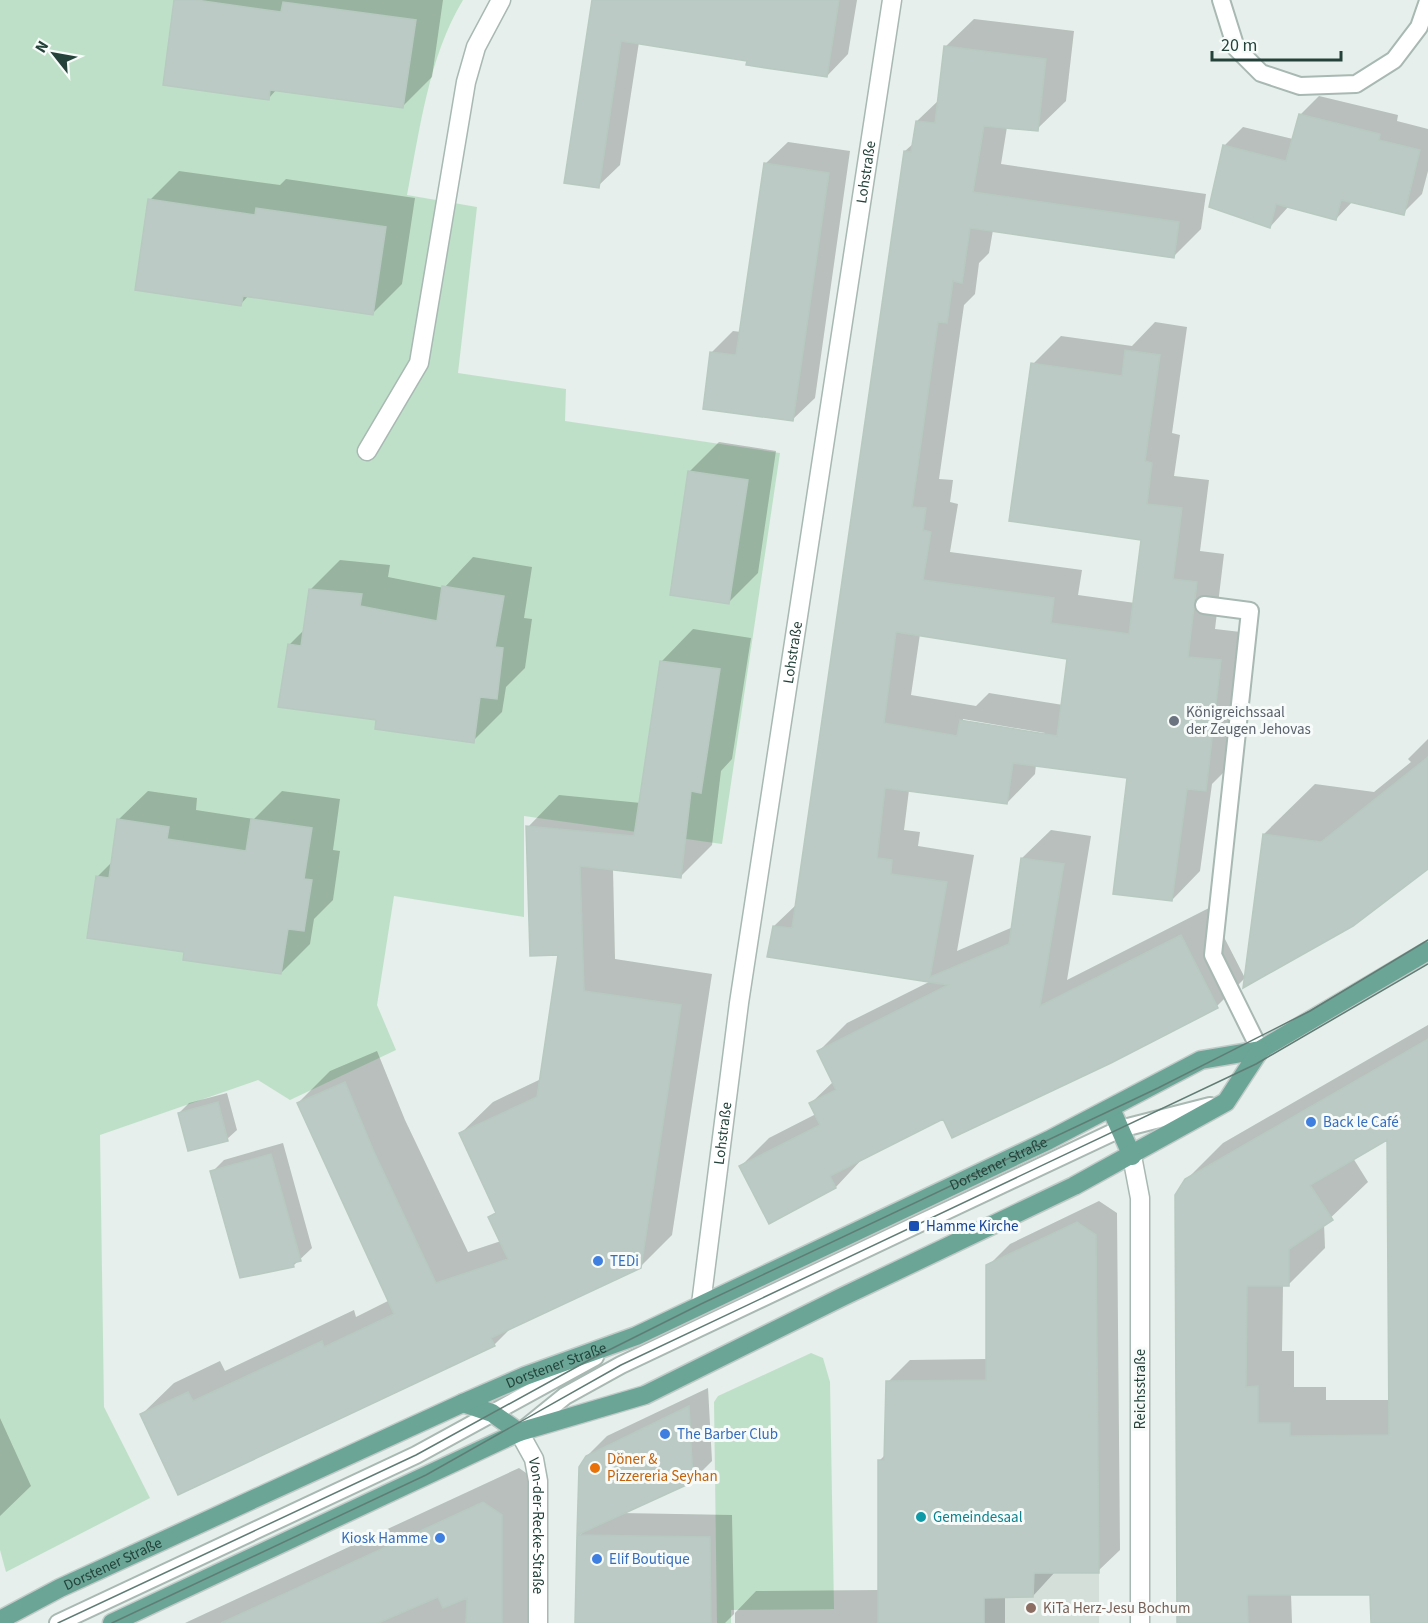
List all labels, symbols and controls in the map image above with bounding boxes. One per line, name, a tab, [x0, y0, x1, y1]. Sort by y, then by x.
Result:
north arrow	[24, 24, 84, 84]
scale bar	[1212, 24, 1341, 62]
text: 20 m	[1221, 33, 1257, 58]
text: N	[30, 37, 54, 57]
street label: Lohstraße	[851, 139, 881, 205]
street label: Lohstraße	[778, 620, 808, 685]
place label: Königreichssaal der Zeugen Jehovas	[1186, 702, 1311, 740]
marker: Königreichssaal der Zeugen Jehovas	[1167, 714, 1181, 728]
street label: Lohstraße	[709, 1101, 737, 1166]
place label: Back le Café	[1323, 1112, 1399, 1133]
marker: Back le Café	[1304, 1115, 1318, 1129]
street label: Dorstener Straße	[946, 1132, 1051, 1196]
place label: Hamme Kirche	[926, 1216, 1019, 1237]
marker: Hamme Kirche	[907, 1219, 921, 1233]
place label: TEDi	[610, 1251, 639, 1272]
marker: TEDi	[591, 1254, 605, 1268]
street label: Dorstener Straße	[503, 1337, 610, 1394]
street label: Reichsstraße	[1130, 1349, 1151, 1429]
place label: The Barber Club	[677, 1424, 778, 1445]
marker: The Barber Club	[658, 1427, 672, 1441]
place label: Döner & Pizzereria Seyhan	[607, 1449, 718, 1487]
street label: Von-der-Recke-Straße	[523, 1456, 548, 1594]
marker: Döner & Pizzereria Seyhan	[588, 1461, 602, 1475]
place label: Gemeindesaal	[933, 1507, 1023, 1528]
marker: Gemeindesaal	[914, 1510, 928, 1524]
place label: Kiosk Hamme	[341, 1528, 428, 1549]
marker: Kiosk Hamme	[433, 1531, 447, 1545]
street label: Dorstener Straße	[60, 1533, 165, 1596]
place label: Elif Boutique	[609, 1549, 690, 1570]
marker: Elif Boutique	[590, 1552, 604, 1566]
place label: KiTa Herz-Jesu Bochum	[1043, 1598, 1190, 1619]
marker: KiTa Herz-Jesu Bochum	[1024, 1601, 1038, 1615]

